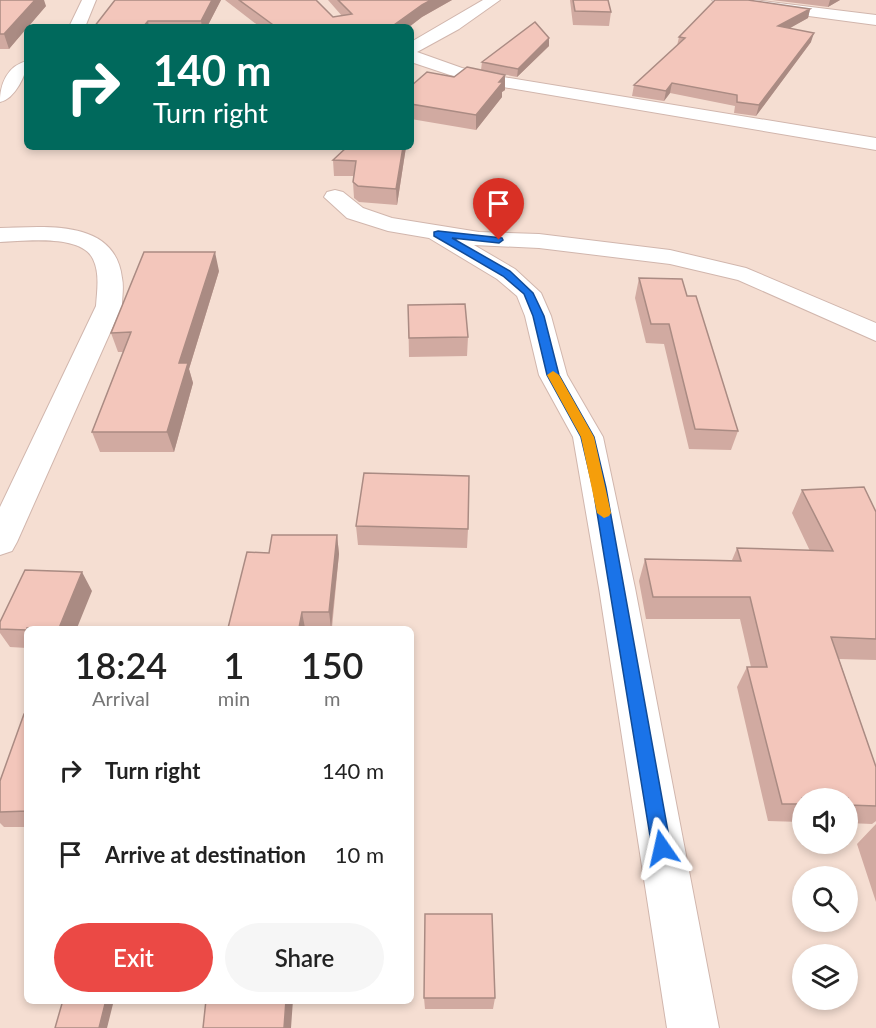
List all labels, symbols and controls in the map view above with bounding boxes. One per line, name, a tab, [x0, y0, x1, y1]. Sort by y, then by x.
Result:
text: 140 m	[153, 45, 271, 95]
icon: right	[54, 48, 132, 126]
text: Turn right	[153, 96, 268, 129]
pin	[473, 178, 524, 240]
icon: arrive	[482, 187, 515, 220]
text: 18:24	[75, 643, 167, 687]
text: 1	[224, 643, 244, 687]
text: 150	[301, 643, 363, 687]
text: Arrival	[92, 686, 150, 710]
text: min	[218, 686, 250, 710]
text: m	[324, 686, 340, 710]
icon: right	[54, 754, 87, 787]
text: Turn right	[105, 757, 200, 784]
text: 140 m	[322, 757, 384, 784]
map controls	[792, 788, 858, 1010]
button: sound	[792, 788, 858, 854]
position arrow	[630, 816, 694, 880]
icon: arrive	[54, 838, 87, 871]
text: Arrive at destination	[105, 841, 306, 868]
text: 10 m	[335, 841, 384, 868]
button: search	[792, 866, 858, 932]
button: Exit	[54, 923, 213, 992]
button: Share	[225, 923, 384, 992]
button: layers	[792, 944, 858, 1010]

